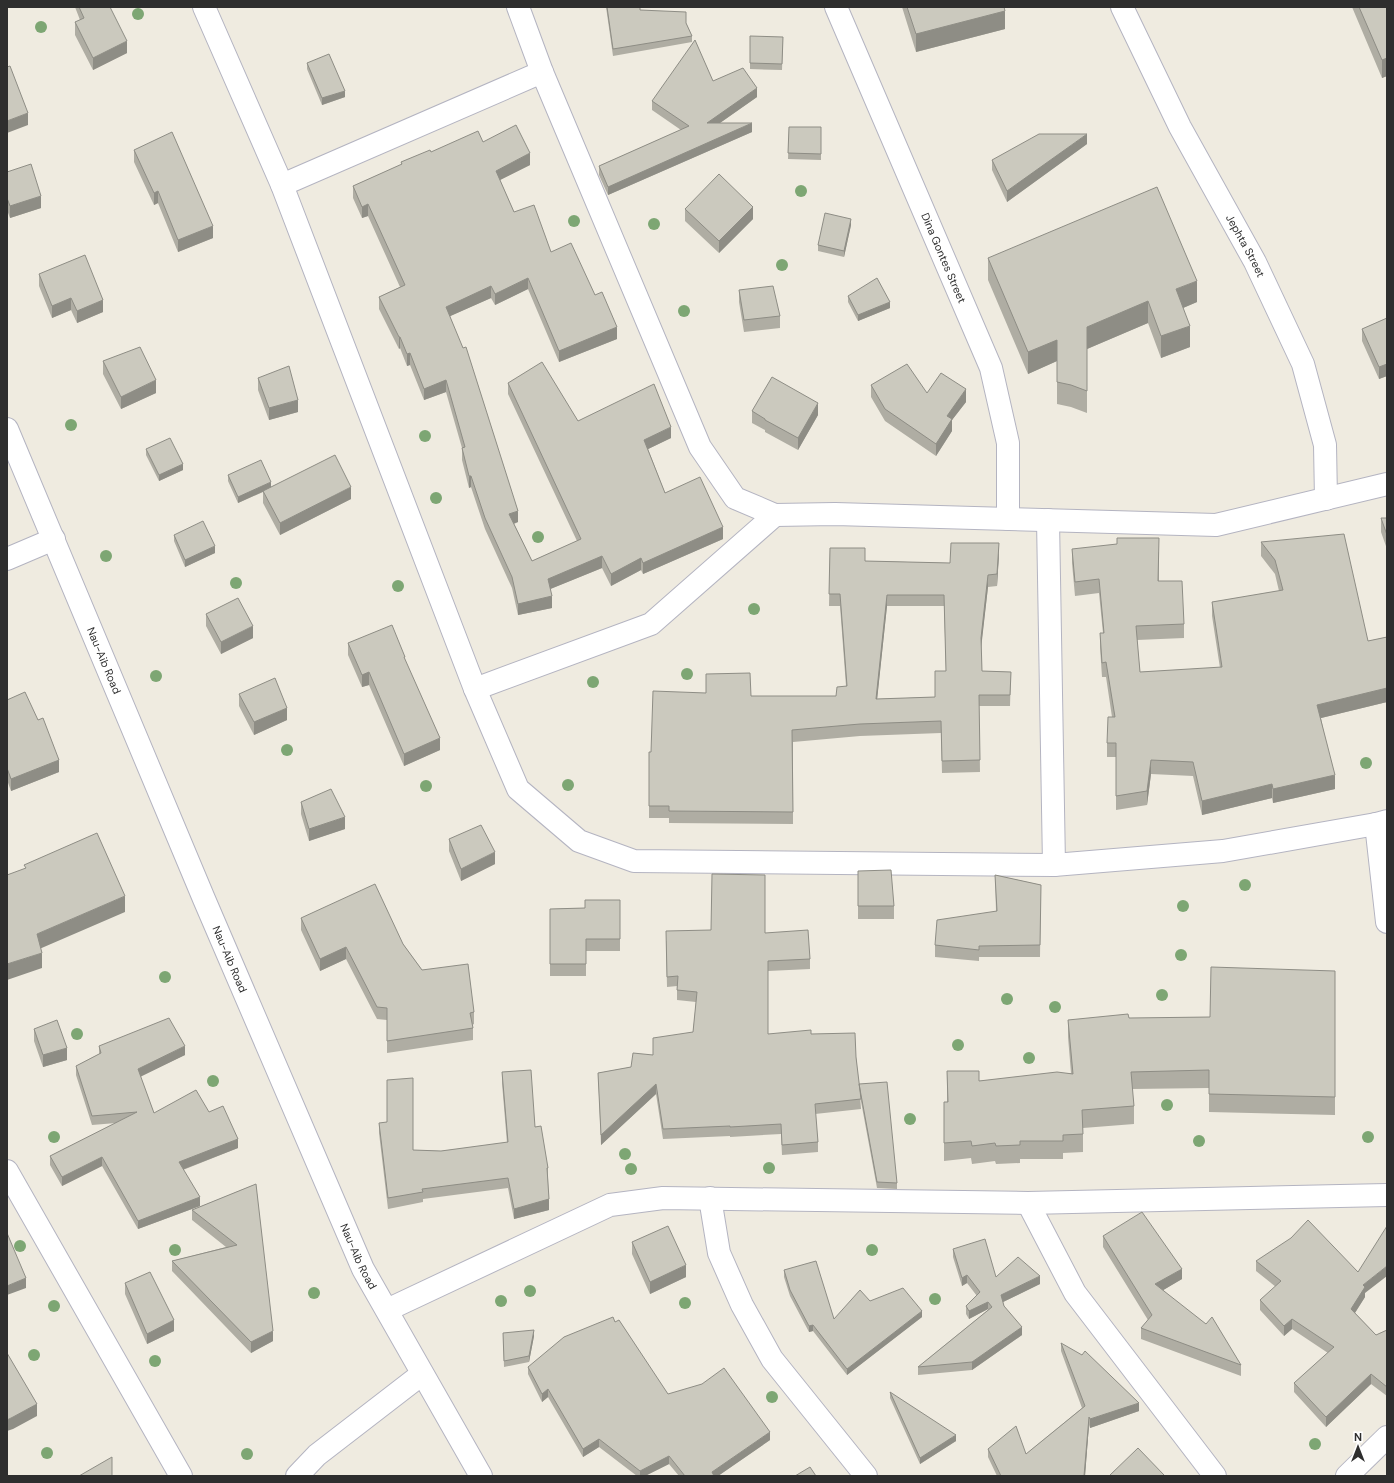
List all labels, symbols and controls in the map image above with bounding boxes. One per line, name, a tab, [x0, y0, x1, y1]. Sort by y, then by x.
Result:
street label: Dina Gontes Street	[918, 211, 969, 305]
street label: Jephta Street	[1223, 212, 1268, 279]
street label: Nau-Aib Road	[84, 625, 124, 696]
street label: Nau-Aib Road	[209, 924, 250, 995]
street label: Nau-Aib Road	[337, 1221, 380, 1292]
north arrow	[1338, 1427, 1378, 1467]
text: N	[1354, 1430, 1362, 1444]

